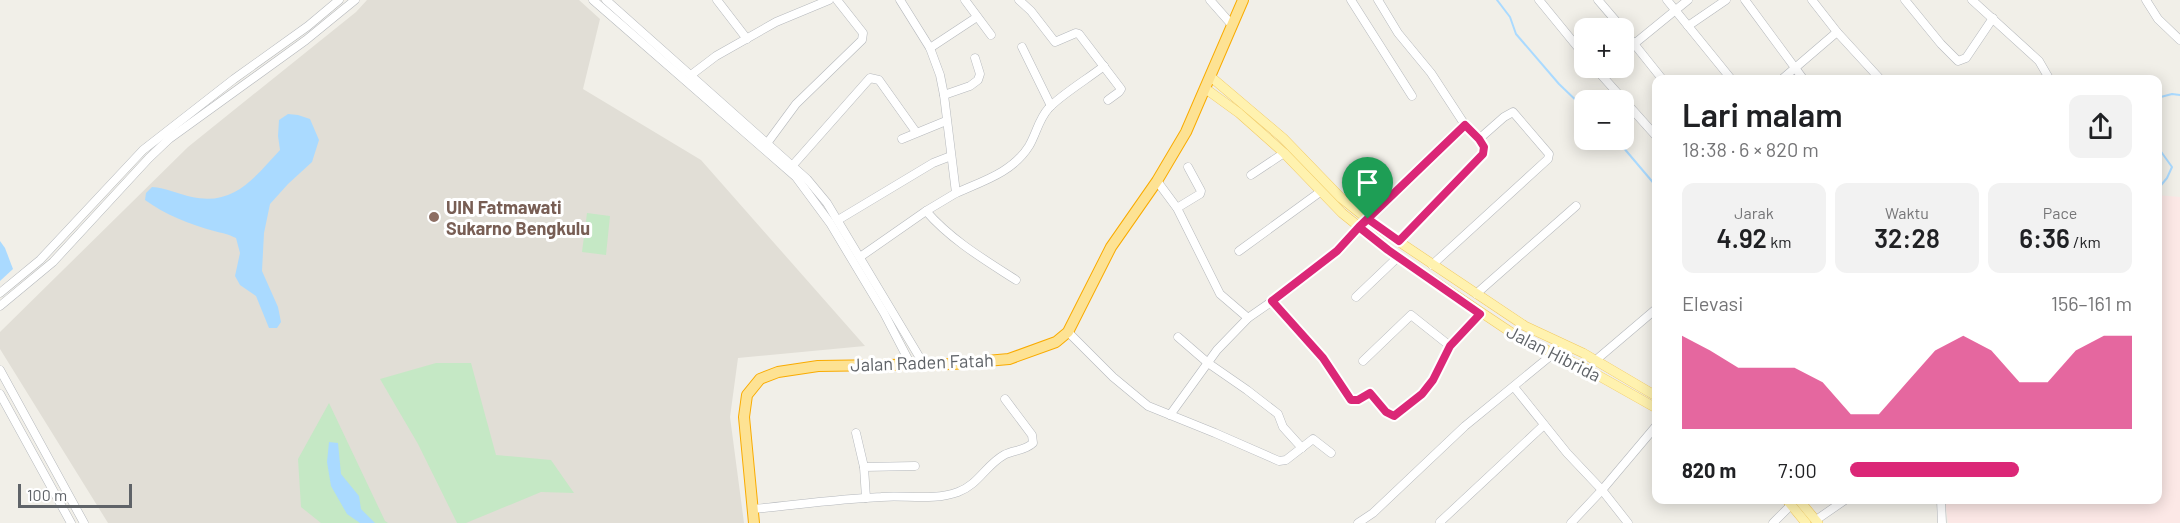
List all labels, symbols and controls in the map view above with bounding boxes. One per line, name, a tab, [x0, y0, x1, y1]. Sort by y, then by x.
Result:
map controls	[1574, 18, 1634, 150]
button: +	[1574, 18, 1634, 78]
button: −	[1574, 90, 1634, 150]
text: Lari malam	[1682, 94, 1843, 134]
button: share	[2069, 95, 2132, 158]
text: 18:38 · 6 × 820 m	[1682, 137, 1819, 161]
pin	[1342, 157, 1393, 219]
icon: arrive	[1351, 166, 1384, 199]
place label: UIN Fatmawati Sukarno Bengkulu	[446, 196, 590, 239]
text: Jarak	[1734, 203, 1774, 222]
text: Waktu	[1885, 203, 1929, 222]
text: Pace	[2043, 203, 2077, 222]
marker: UIN Fatmawati Sukarno Bengkulu	[427, 210, 441, 224]
text: 4.92	[1717, 222, 1767, 253]
text: 32:28	[1874, 222, 1940, 253]
text: 6:36	[2019, 222, 2070, 253]
text: km	[1767, 232, 1791, 251]
text: /km	[2070, 232, 2101, 251]
text: Elevasi	[1682, 291, 1743, 315]
text: 156–161 m	[2051, 291, 2132, 315]
street label: Jalan Hibrida	[1503, 320, 1605, 386]
street label: Jalan Raden Fatah	[850, 349, 994, 375]
text: 820 m	[1682, 458, 1736, 482]
text: 7:00	[1778, 458, 1817, 482]
scale bar	[18, 481, 132, 508]
text: 100 m	[27, 485, 67, 504]

